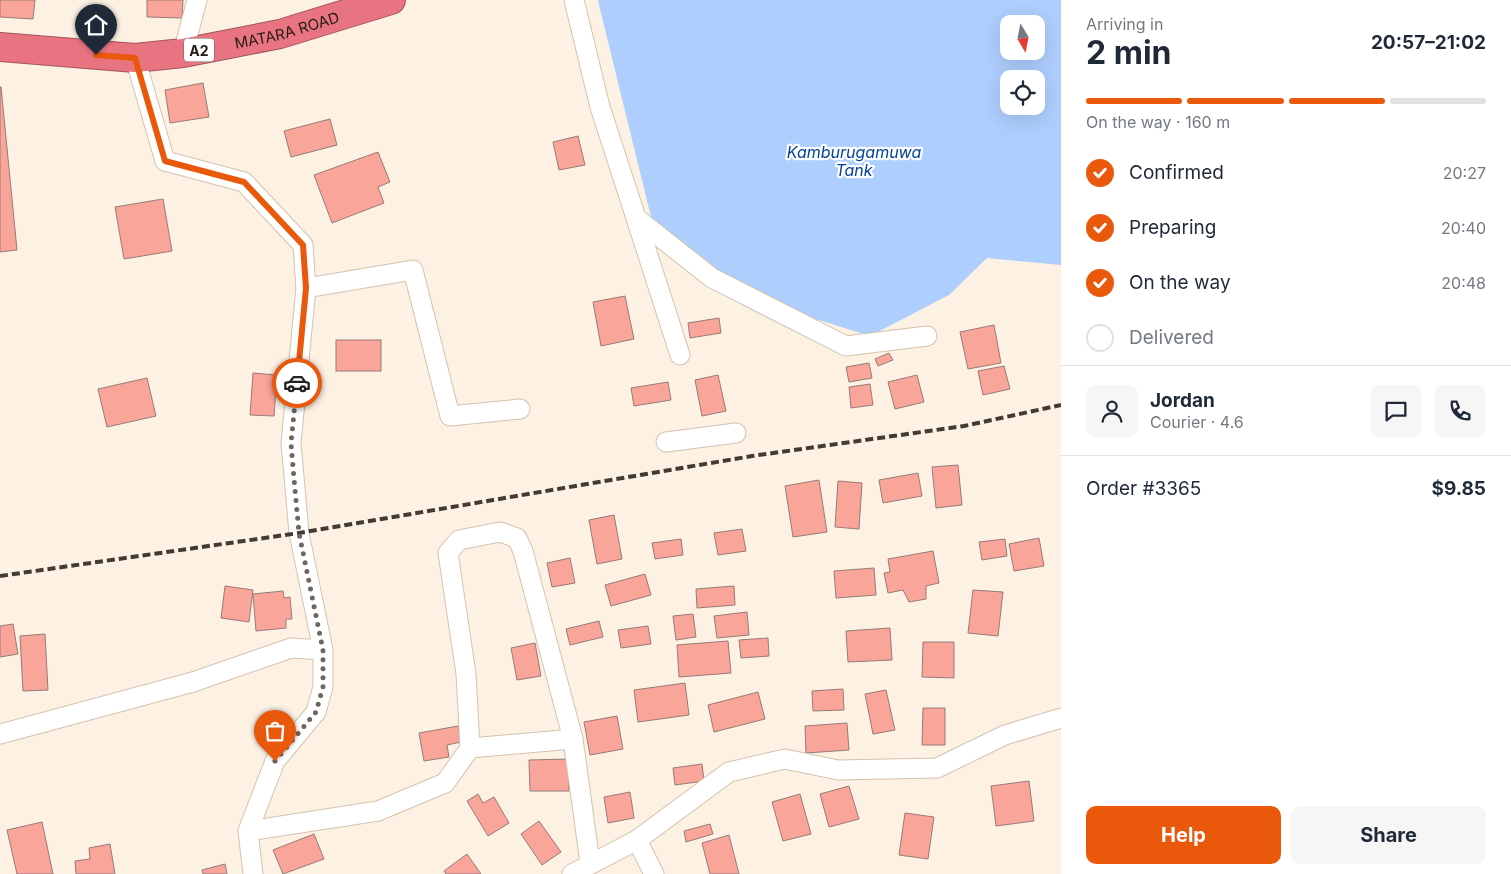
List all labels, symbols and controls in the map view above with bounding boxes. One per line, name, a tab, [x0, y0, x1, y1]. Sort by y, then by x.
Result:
pin	[75, 4, 117, 55]
street label: MATARA ROAD	[233, 7, 341, 52]
icon: home	[82, 11, 110, 39]
text: Arriving in	[1086, 14, 1163, 34]
north arrow	[1000, 15, 1045, 60]
map controls	[1000, 15, 1045, 115]
text: 20:57–21:02	[1371, 31, 1486, 54]
text: 2 min	[1086, 33, 1172, 72]
road number: A2	[184, 38, 214, 62]
button: locate	[1000, 70, 1045, 115]
text: On the way · 160 m	[1086, 112, 1230, 132]
water label: Kamburugamuwa Tank	[787, 142, 921, 180]
icon: check	[1086, 159, 1114, 187]
text: Confirmed	[1129, 161, 1224, 184]
text: 20:27	[1443, 163, 1486, 183]
icon: check	[1086, 214, 1114, 242]
text: Preparing	[1129, 216, 1216, 239]
text: 20:40	[1441, 218, 1486, 238]
icon: check	[1086, 269, 1114, 297]
text: On the way	[1129, 271, 1231, 294]
text: 20:48	[1441, 273, 1486, 293]
text: Delivered	[1129, 326, 1214, 349]
courier	[272, 358, 322, 408]
icon: car	[283, 369, 311, 397]
button: person	[1086, 385, 1138, 437]
button: chat	[1370, 385, 1422, 437]
button: phone	[1434, 385, 1486, 437]
text: Jordan	[1150, 389, 1215, 412]
text: Courier · 4.6	[1150, 412, 1244, 432]
text: Order #3365	[1086, 477, 1201, 500]
text: $9.85	[1431, 477, 1486, 500]
pin	[254, 710, 296, 761]
icon: bag	[261, 717, 289, 745]
button: Help	[1086, 806, 1281, 864]
button: Share	[1291, 806, 1486, 864]

